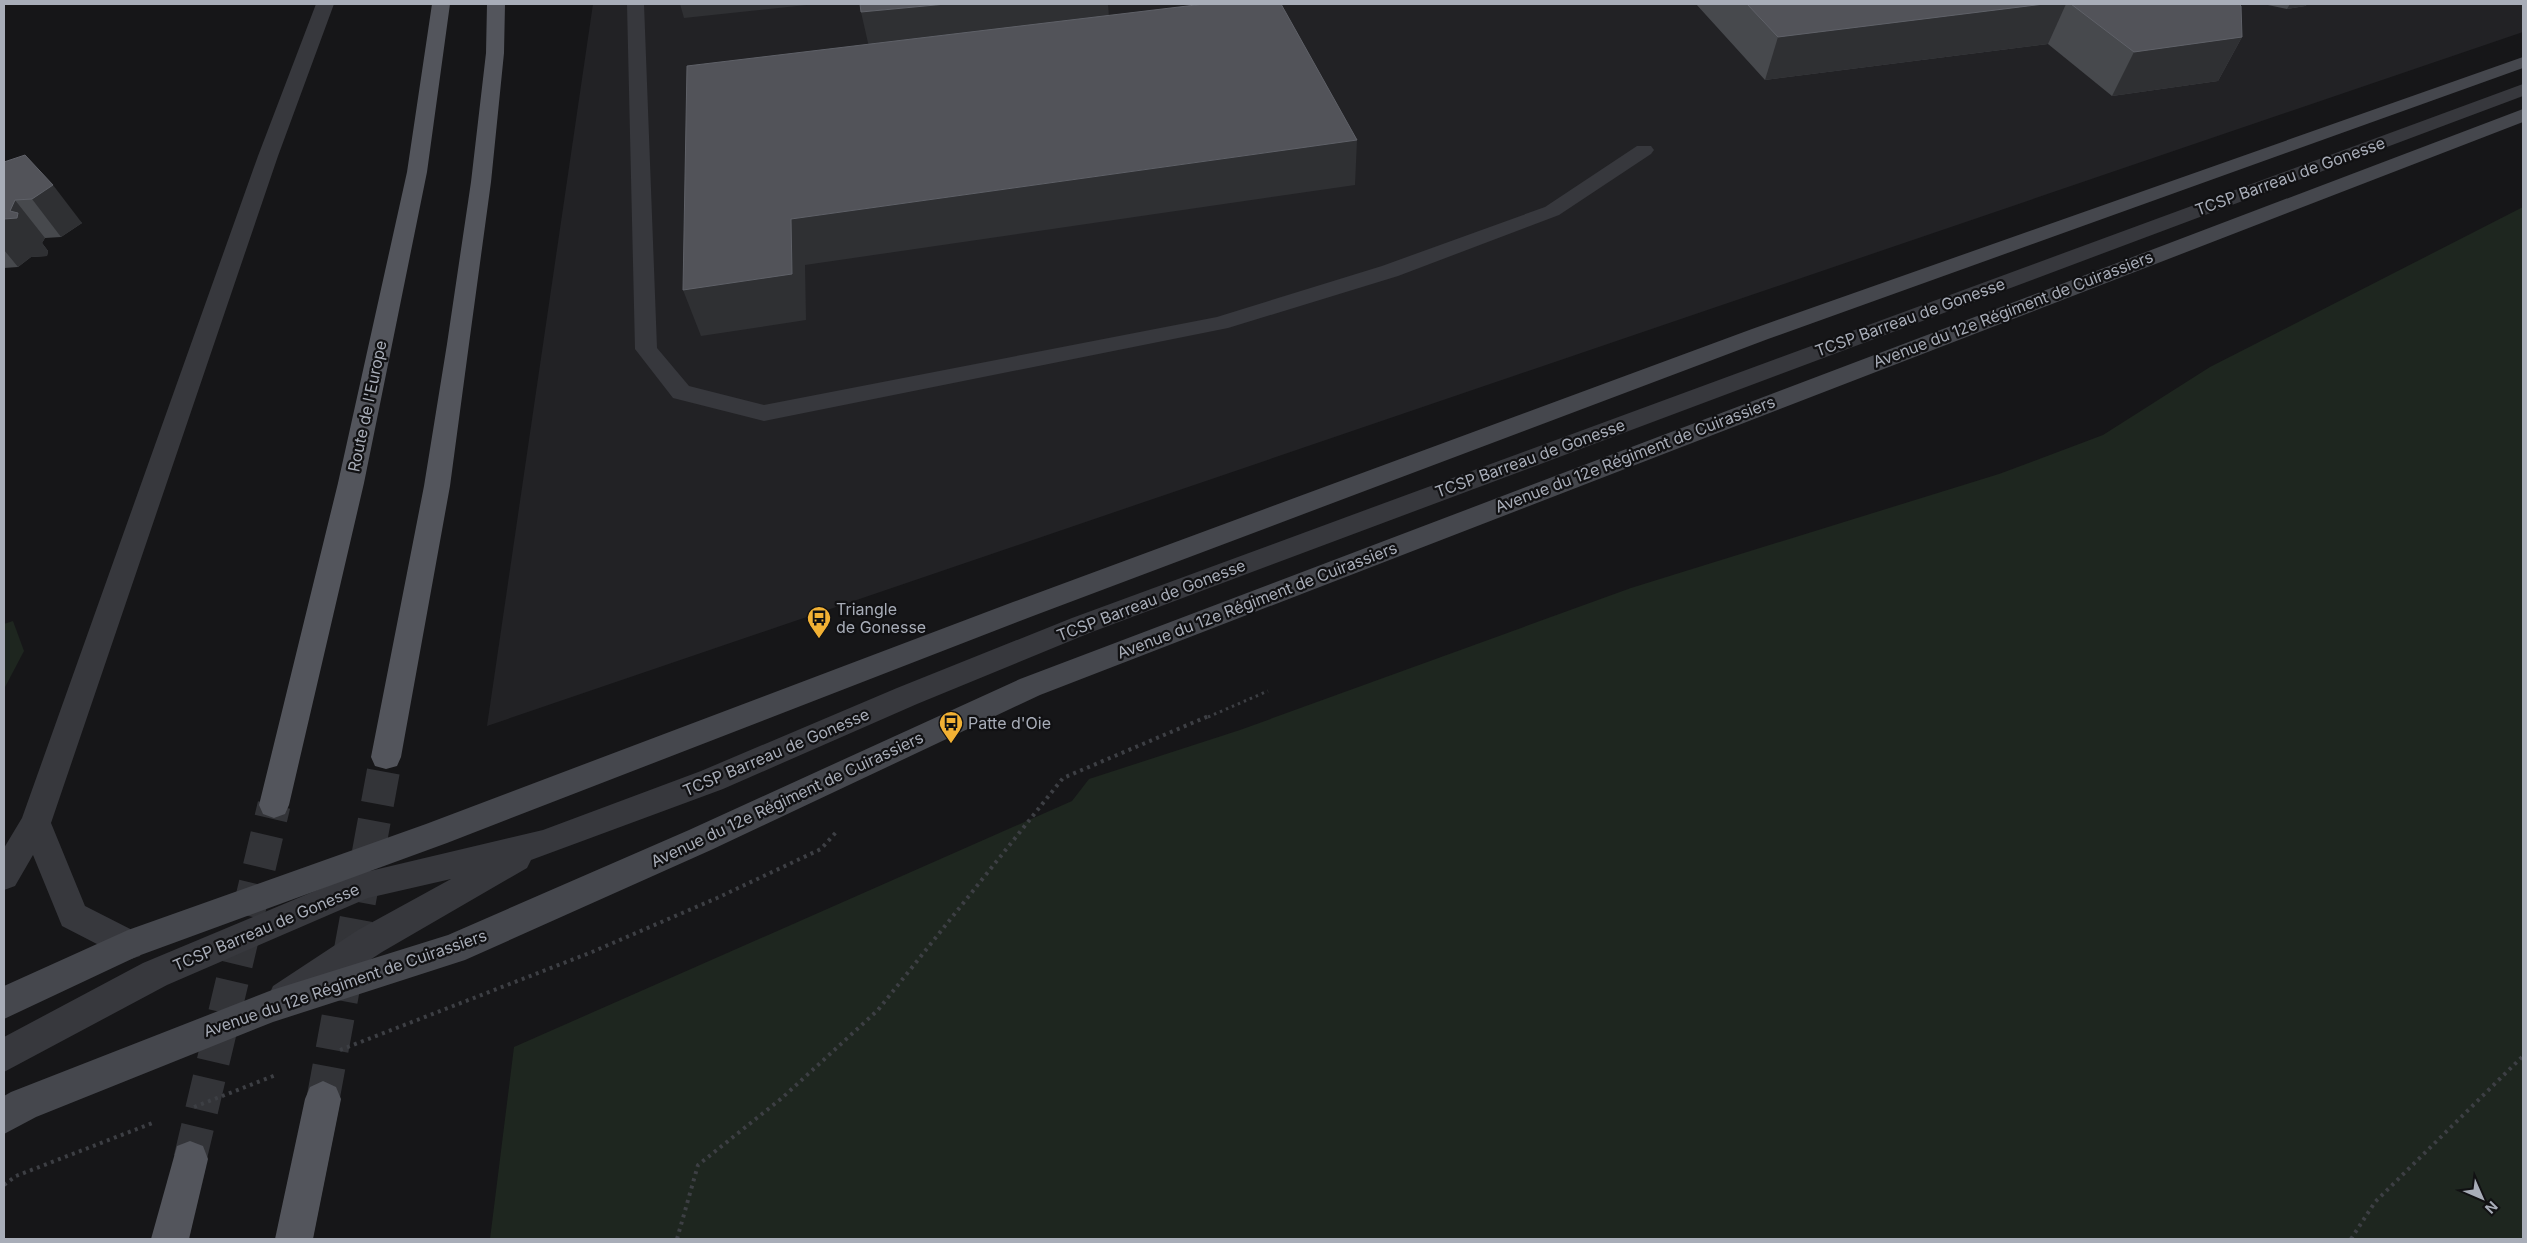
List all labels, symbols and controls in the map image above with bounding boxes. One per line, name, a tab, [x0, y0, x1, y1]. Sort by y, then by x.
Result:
street label: TCSP Barreau de Gonesse	[2192, 132, 2388, 220]
street label: Avenue du 12e Régiment de Cuirassiers	[1870, 246, 2156, 372]
street label: TCSP Barreau de Gonesse	[1812, 273, 2008, 361]
street label: Route de l'Europe	[343, 338, 391, 474]
street label: Avenue du 12e Régiment de Cuirassiers	[1492, 391, 1778, 517]
street label: TCSP Barreau de Gonesse	[1432, 414, 1628, 502]
street label: Avenue du 12e Régiment de Cuirassiers	[1114, 537, 1400, 663]
street label: TCSP Barreau de Gonesse	[1054, 555, 1248, 645]
place label: Triangle de Gonesse	[836, 599, 926, 637]
bus stop icon: Triangle de Gonesse	[806, 605, 832, 639]
street label: TCSP Barreau de Gonesse	[680, 704, 872, 800]
bus stop icon: Patte d'Oie	[938, 710, 964, 744]
place label: Patte d'Oie	[968, 713, 1051, 733]
street label: Avenue du 12e Régiment de Cuirassiers	[648, 727, 926, 871]
street label: TCSP Barreau de Gonesse	[170, 879, 362, 975]
street label: Avenue du 12e Régiment de Cuirassiers	[201, 925, 489, 1041]
north arrow	[2457, 1173, 2507, 1223]
text: N	[2482, 1198, 2501, 1217]

